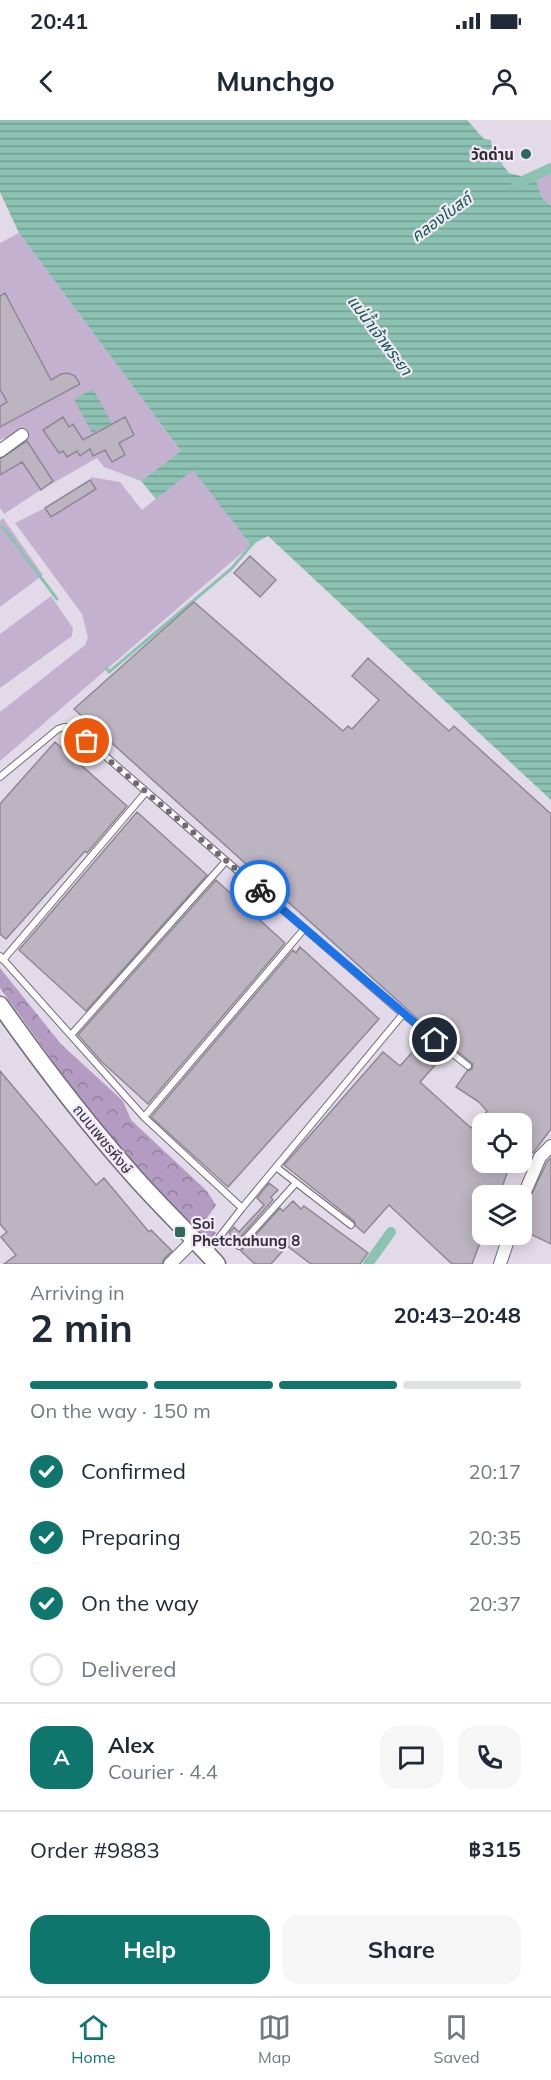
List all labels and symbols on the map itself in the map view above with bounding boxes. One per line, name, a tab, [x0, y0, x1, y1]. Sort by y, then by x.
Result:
place label: วัดด่าน	[471, 145, 514, 164]
marker: วัดด่าน	[519, 147, 533, 161]
water label: คลองโบสถ์	[407, 187, 478, 246]
water label: แม่น้ำเจ้าพระยา	[343, 291, 418, 380]
pin	[61, 715, 112, 766]
courier	[230, 860, 290, 920]
pin	[409, 1014, 460, 1065]
street label: ถนนเพชรหึงษ์	[69, 1100, 137, 1178]
place label: Soi Phetchahung 8	[192, 1214, 300, 1250]
marker: Soi Phetchahung 8	[173, 1225, 187, 1239]

